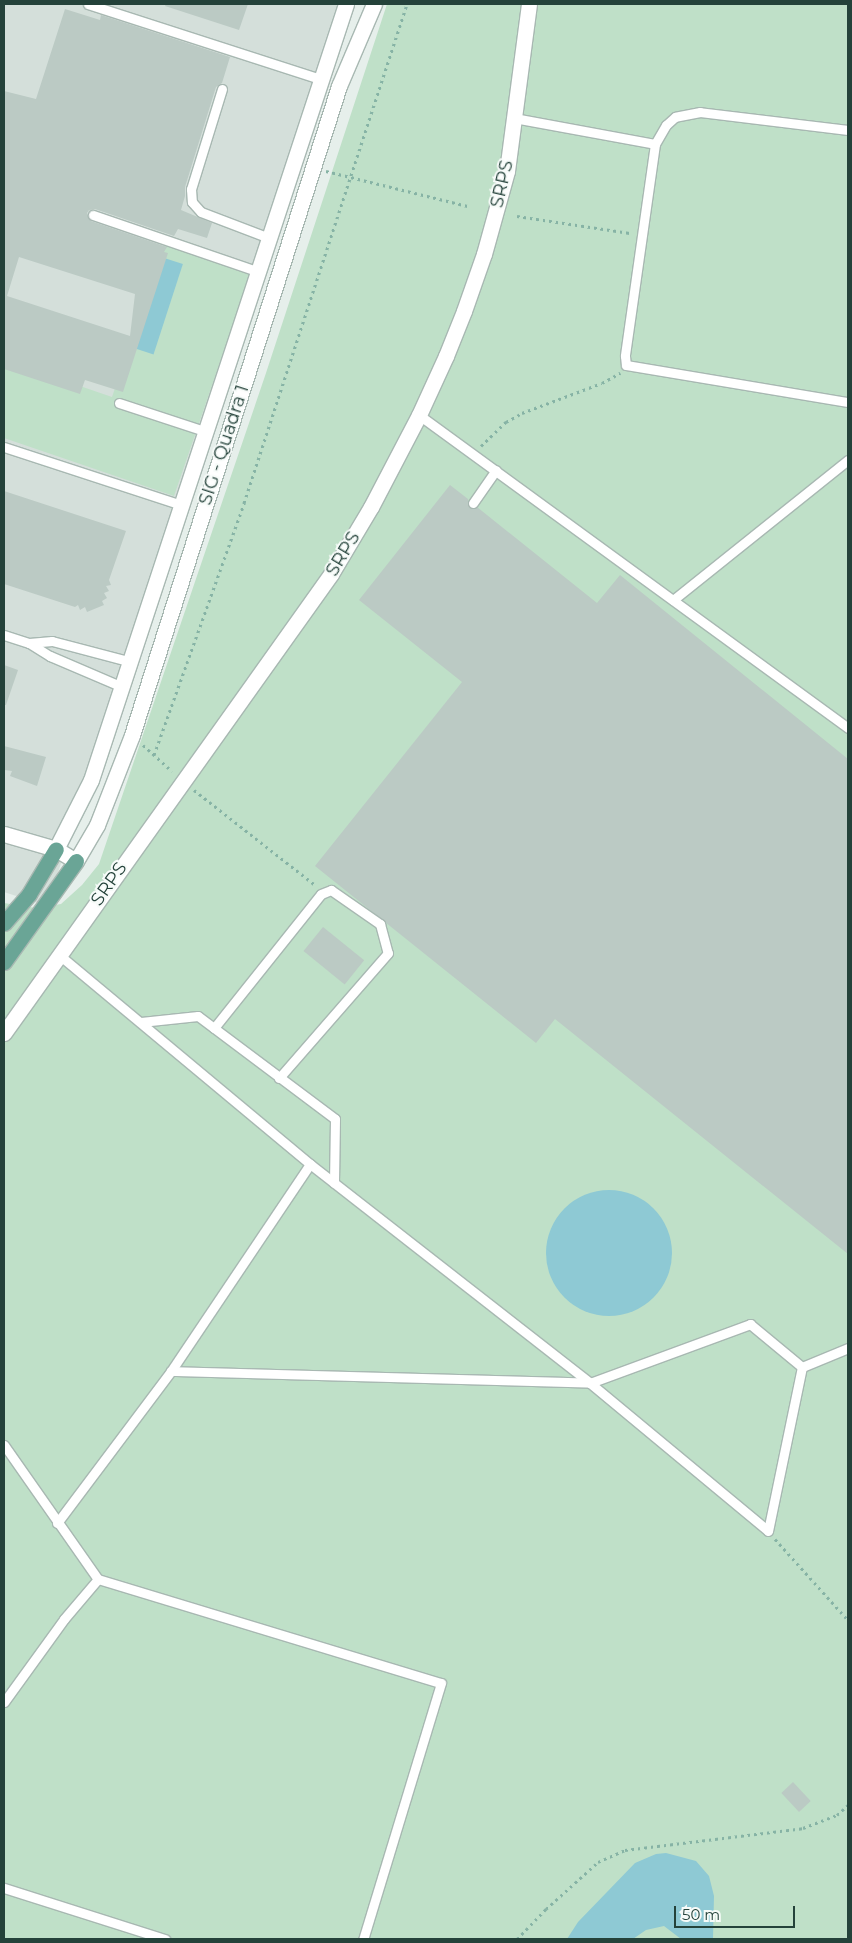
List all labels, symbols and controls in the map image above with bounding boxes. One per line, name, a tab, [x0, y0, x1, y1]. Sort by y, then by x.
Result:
street label: SRPS	[486, 158, 518, 210]
street label: SIG - Quadra 1	[194, 382, 254, 508]
street label: SRPS	[321, 528, 365, 580]
street label: SRPS	[86, 858, 132, 910]
scale bar	[677, 1896, 798, 1928]
text: 50 m	[682, 1905, 720, 1924]

